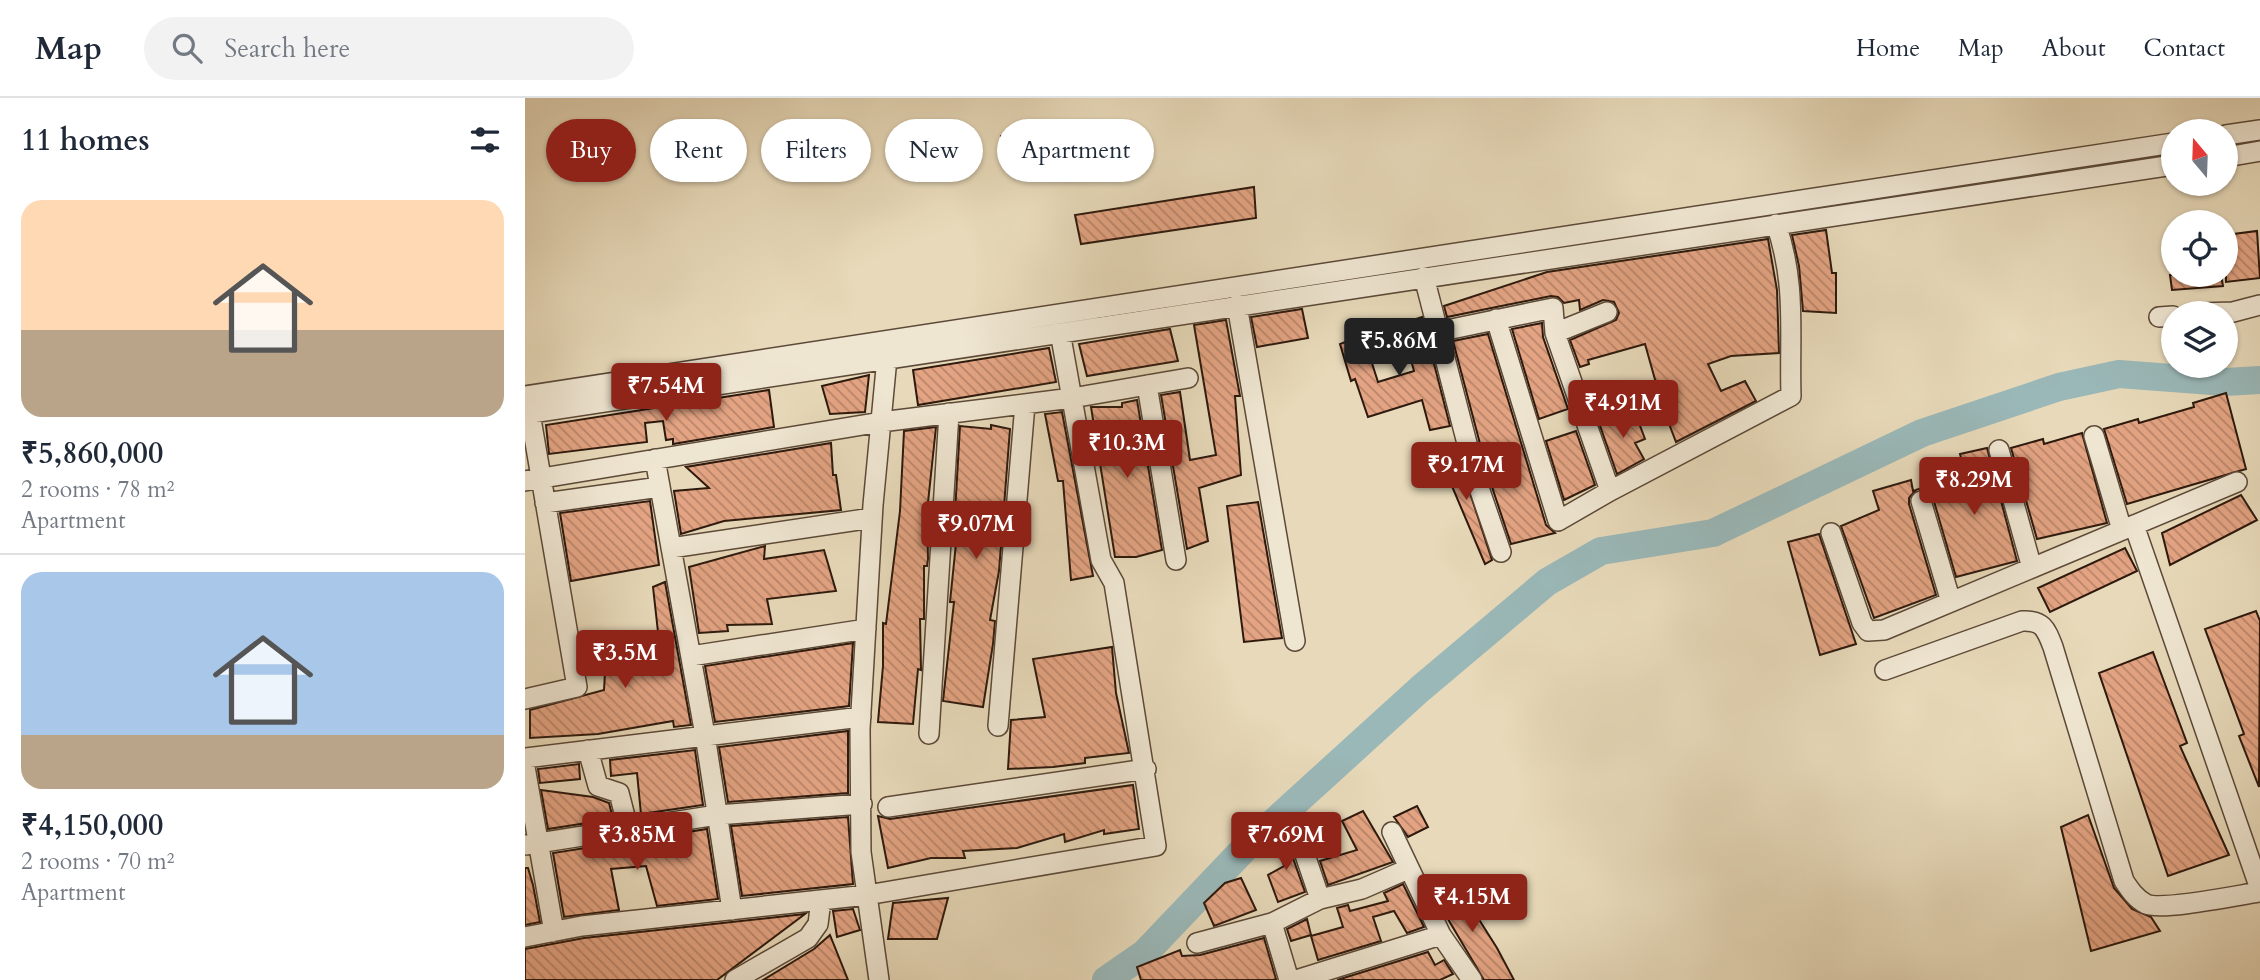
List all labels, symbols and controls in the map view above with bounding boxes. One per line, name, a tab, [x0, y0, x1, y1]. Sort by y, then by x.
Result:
search box	[144, 17, 634, 80]
text: Map	[35, 26, 102, 71]
icon: search	[168, 29, 206, 67]
text: Search here	[224, 31, 350, 66]
text: Home	[1856, 32, 1920, 65]
text: Map	[1958, 32, 2004, 65]
text: About	[2042, 32, 2106, 65]
text: Contact	[2144, 32, 2225, 65]
chip: Buy	[546, 119, 636, 182]
chip: Rent	[650, 119, 747, 182]
chip: Filters	[761, 119, 871, 182]
chip: New	[885, 119, 983, 182]
chip: Apartment	[997, 119, 1154, 182]
north arrow	[2161, 119, 2238, 196]
map controls	[2161, 119, 2238, 378]
text: 11 homes	[21, 120, 150, 161]
icon: filters	[466, 121, 504, 159]
button: locate	[2161, 210, 2238, 287]
icon: home	[200, 245, 326, 371]
button: layers	[2161, 301, 2238, 378]
pin: ₹5.86M	[1342, 318, 1456, 378]
text: ₹5.86M	[1360, 325, 1438, 356]
pin: ₹7.54M	[609, 364, 723, 423]
text: ₹7.54M	[627, 370, 705, 401]
pin: ₹4.91M	[1566, 380, 1680, 440]
text: ₹4.91M	[1584, 387, 1662, 418]
pin: ₹10.3M	[1070, 420, 1184, 480]
text: ₹10.3M	[1088, 427, 1166, 458]
text: ₹5,860,000	[21, 433, 163, 474]
pin: ₹9.17M	[1409, 442, 1523, 502]
text: ₹9.17M	[1427, 449, 1505, 480]
pin: ₹8.29M	[1917, 458, 2031, 517]
text: ₹8.29M	[1935, 464, 2013, 495]
text: 2 rooms · 78 m²	[21, 474, 174, 505]
pin: ₹9.07M	[919, 502, 1033, 561]
text: Apartment	[21, 505, 125, 536]
text: ₹9.07M	[937, 508, 1015, 539]
icon: home	[200, 617, 326, 743]
pin: ₹3.5M	[576, 630, 674, 690]
text: ₹3.5M	[592, 637, 658, 668]
text: ₹4,150,000	[21, 805, 163, 846]
pin: ₹3.85M	[580, 812, 694, 872]
pin: ₹7.69M	[1229, 812, 1343, 872]
text: ₹3.85M	[598, 819, 676, 850]
text: ₹7.69M	[1247, 819, 1325, 850]
text: 2 rooms · 70 m²	[21, 846, 174, 877]
pin: ₹4.15M	[1415, 874, 1529, 934]
text: Apartment	[21, 877, 125, 908]
text: ₹4.15M	[1433, 881, 1511, 912]

